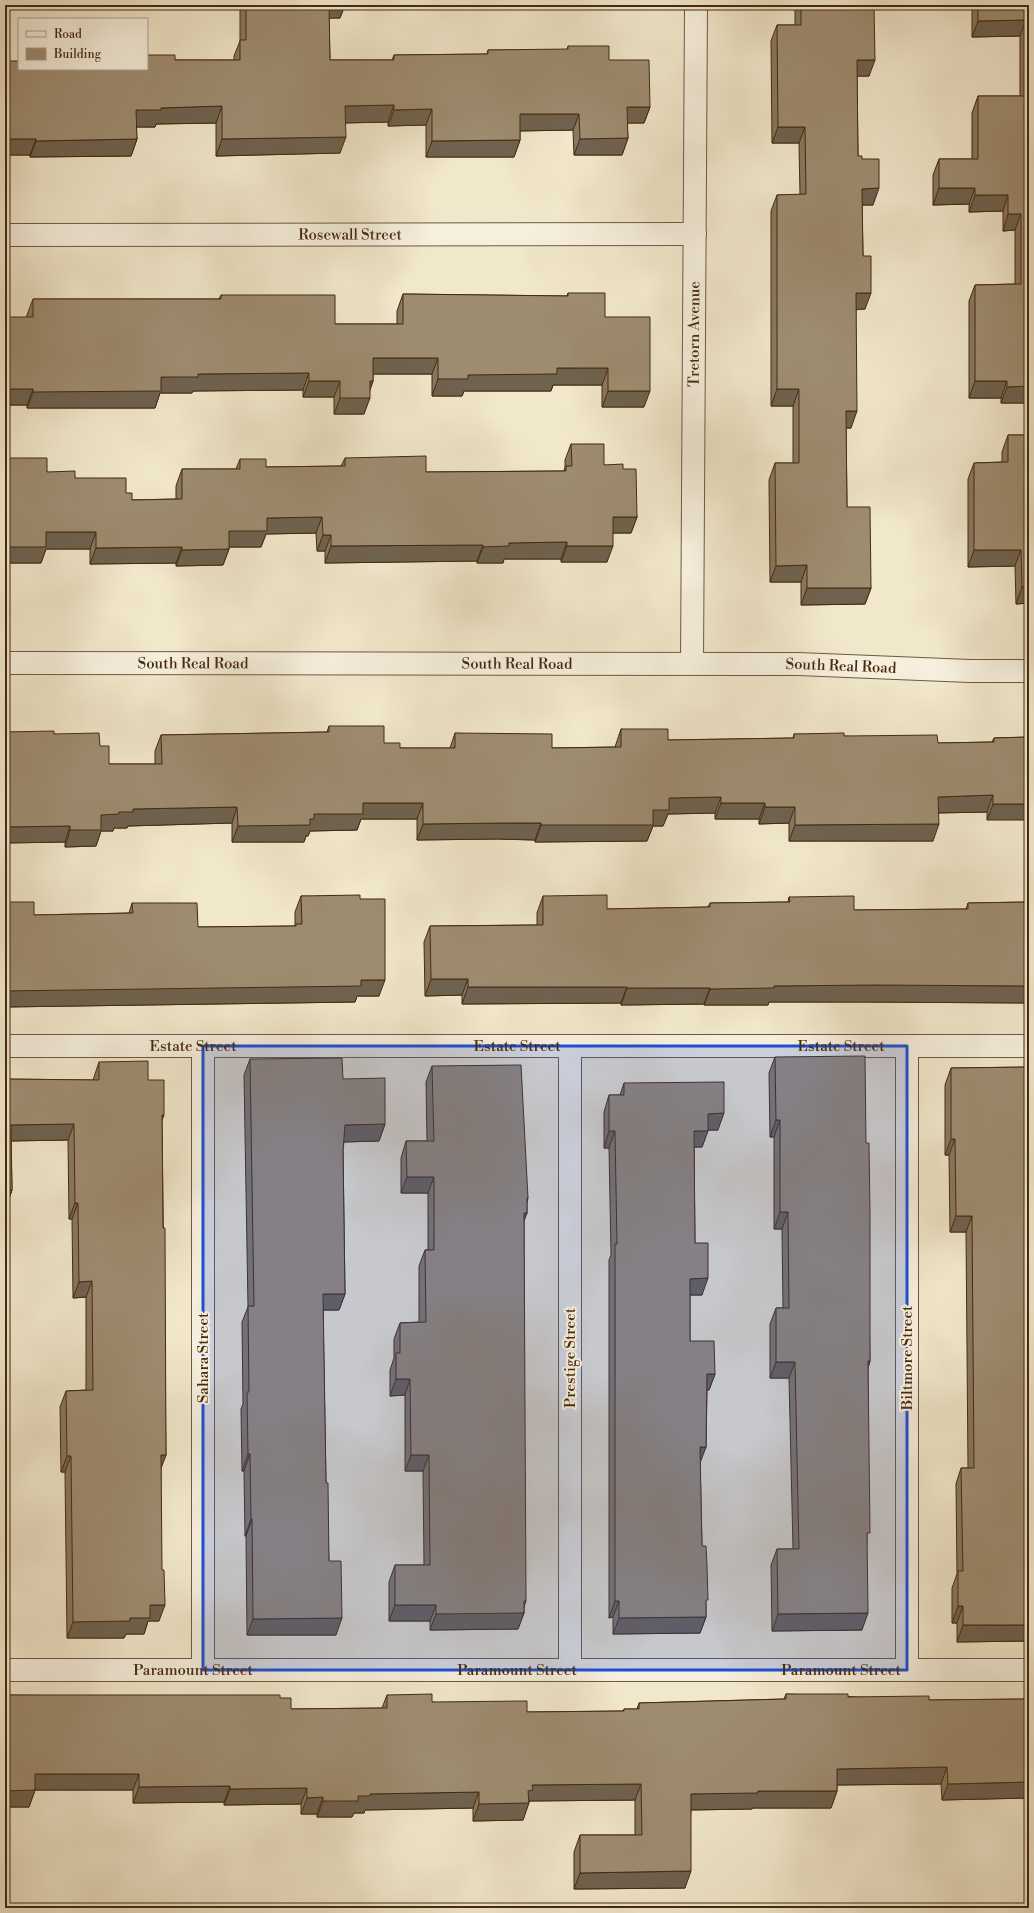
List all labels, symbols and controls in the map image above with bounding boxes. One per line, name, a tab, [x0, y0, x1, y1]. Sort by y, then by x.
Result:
legend	[18, 18, 148, 70]
text: Road	[54, 27, 82, 42]
text: Building	[53, 47, 102, 62]
street label: Rosewall Street	[298, 225, 403, 245]
street label: Tretorn Avenue	[685, 281, 704, 387]
street label: South Real Road	[138, 654, 249, 673]
street label: South Real Road	[462, 655, 573, 674]
street label: South Real Road	[786, 655, 897, 678]
street label: Estate Street	[150, 1037, 237, 1056]
street label: Estate Street	[474, 1037, 561, 1056]
street label: Estate Street	[798, 1037, 885, 1056]
street label: Biltmore Street	[898, 1305, 917, 1411]
street label: Prestige Street	[561, 1307, 580, 1408]
street label: Sahara Street	[194, 1312, 213, 1403]
street label: Paramount Street	[133, 1661, 253, 1680]
street label: Paramount Street	[457, 1661, 577, 1680]
street label: Paramount Street	[781, 1661, 901, 1680]

